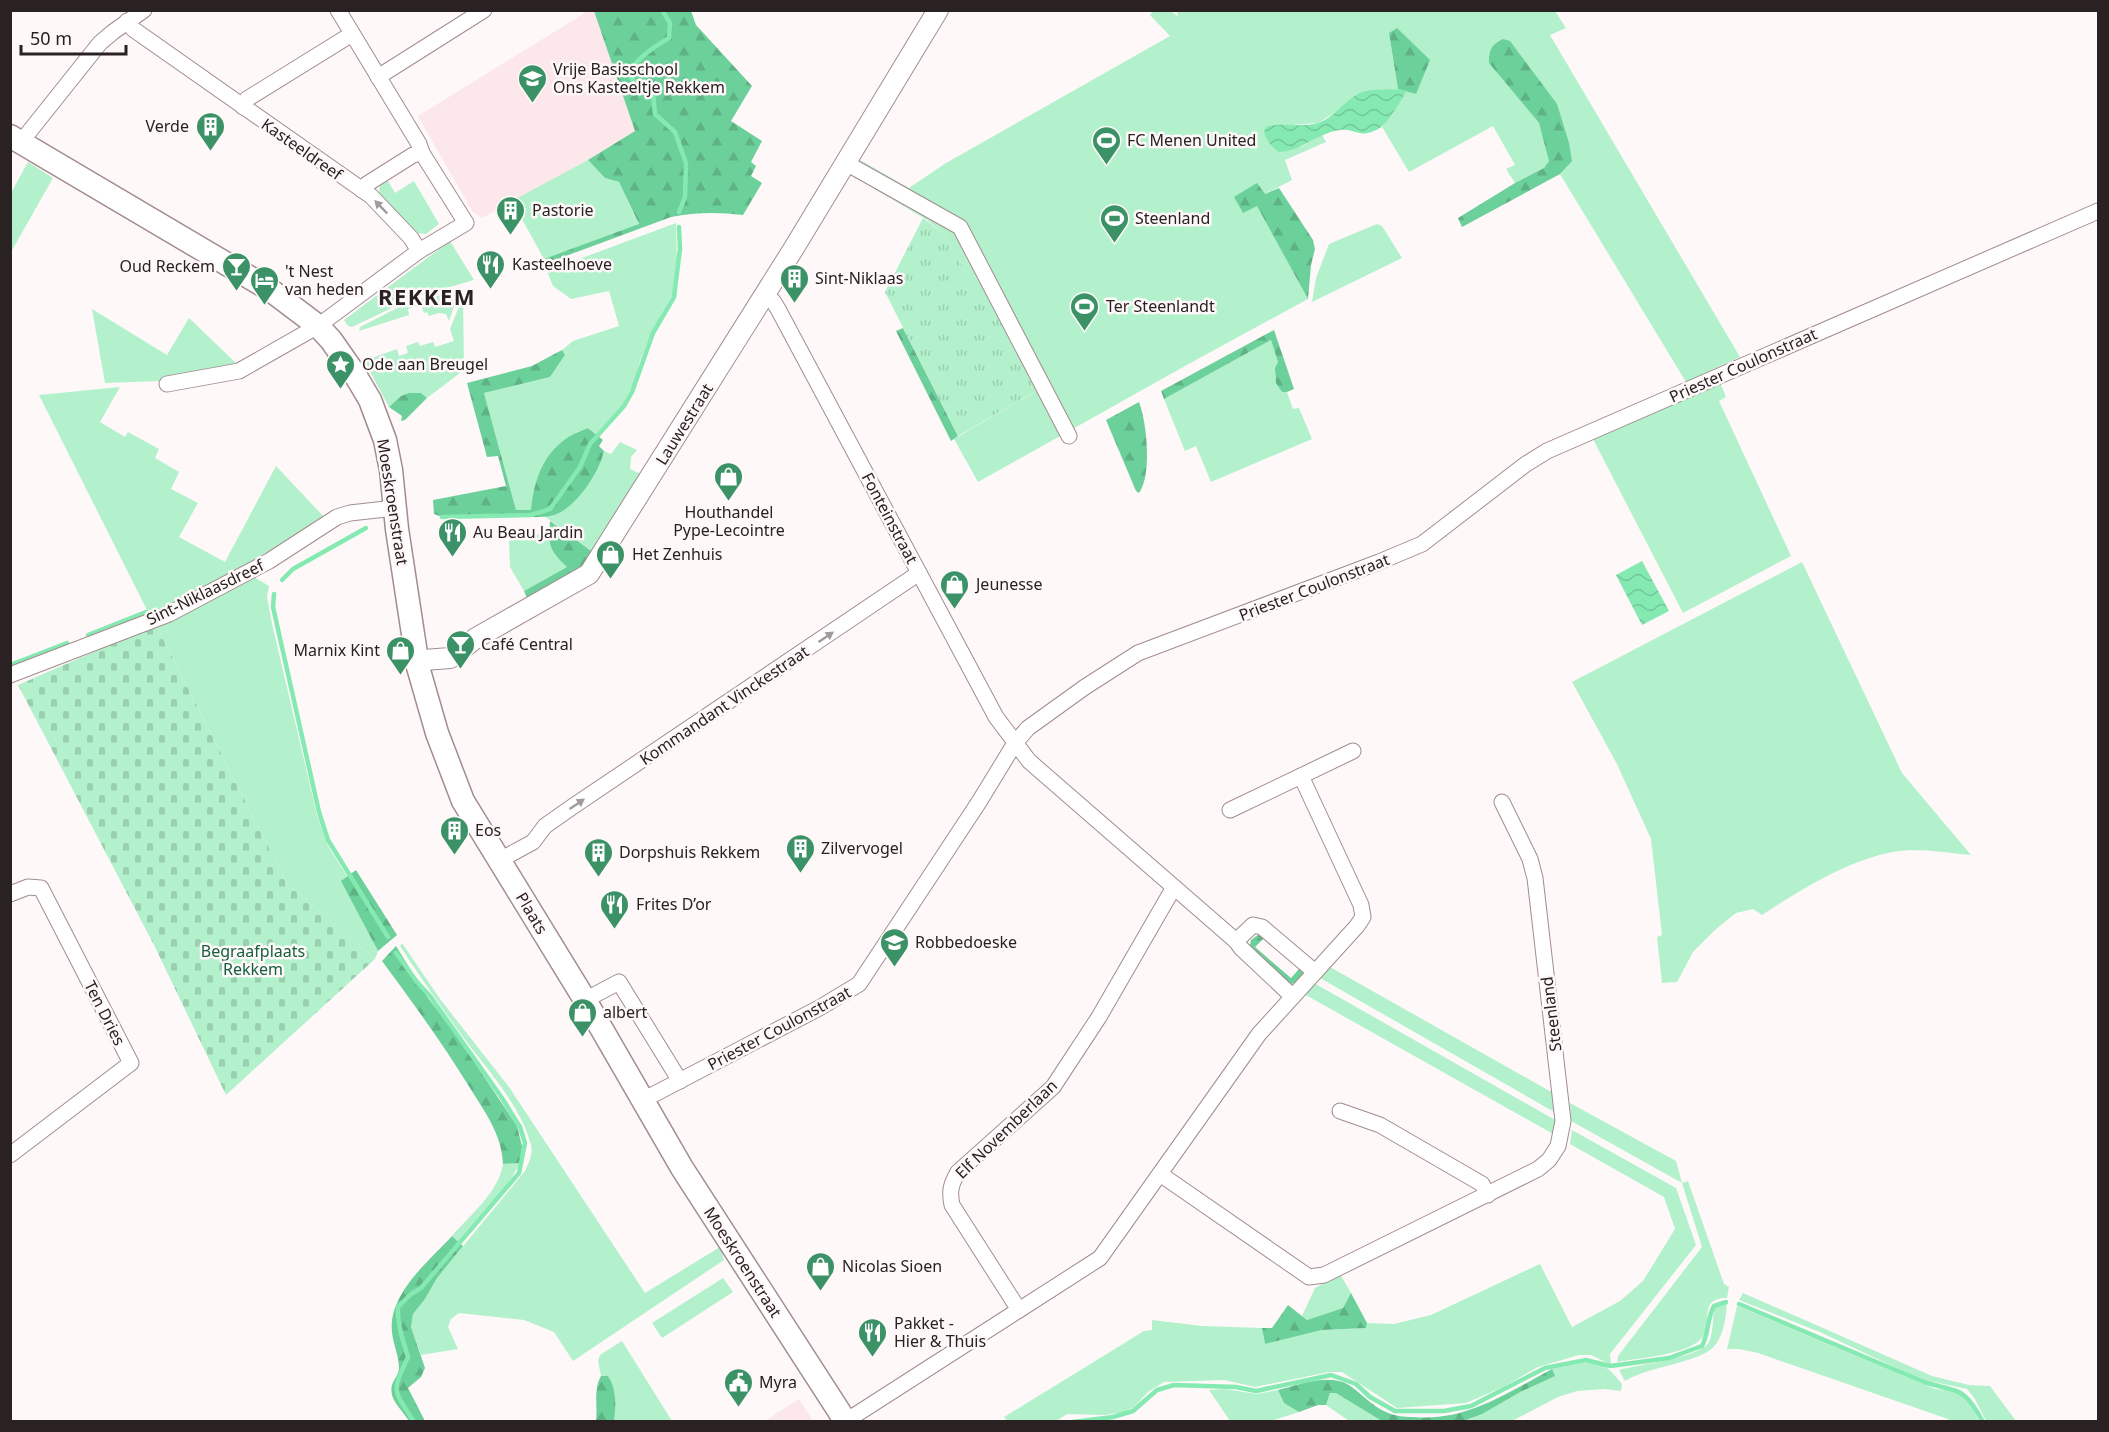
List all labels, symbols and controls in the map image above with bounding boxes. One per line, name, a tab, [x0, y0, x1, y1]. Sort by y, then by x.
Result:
scale bar	[21, 18, 126, 56]
text: 50 m	[30, 26, 72, 50]
place label: Vrije Basisschool Ons Kasteeltje Rekkem	[553, 58, 725, 98]
school or university icon: Vrije Basisschool Ons Kasteeltje Rekkem	[516, 62, 548, 104]
building icon: Verde	[194, 110, 226, 152]
street label: Kasteeldreef	[257, 113, 348, 186]
place label: Verde	[146, 115, 189, 137]
sports icon: FC Menen United	[1090, 124, 1122, 166]
place label: FC Menen United	[1127, 129, 1256, 151]
building icon: Pastorie	[495, 194, 527, 236]
place label: Pastorie	[532, 199, 594, 221]
one-way arrow	[375, 201, 389, 215]
sports icon: Steenland	[1098, 202, 1130, 244]
place label: Steenland	[1135, 207, 1210, 229]
restaurant icon: Kasteelhoeve	[475, 248, 507, 290]
bar icon: Oud Reckem	[220, 250, 252, 292]
place label: Kasteelhoeve	[512, 253, 612, 275]
place label: Oud Reckem	[119, 255, 215, 277]
place label: 't Nest van heden	[285, 260, 364, 300]
building icon: Sint-Niklaas	[778, 262, 810, 304]
hotel icon: 't Nest van heden	[248, 264, 280, 306]
place label: Sint-Niklaas	[815, 267, 903, 289]
district label: REKKEM	[378, 281, 476, 311]
sports icon: Ter Steenlandt	[1069, 290, 1101, 332]
place label: Ter Steenlandt	[1106, 295, 1215, 317]
street label: Priester Coulonstraat	[1666, 322, 1821, 407]
place icon: Ode aan Breugel	[325, 348, 357, 390]
place label: Ode aan Breugel	[362, 353, 488, 375]
street label: Lauwestraat	[650, 379, 718, 469]
street label: Moeskroenstraat	[372, 437, 414, 567]
shop icon: Houthandel Pype-Lecointre	[713, 460, 745, 502]
street label: Fonteinstraat	[857, 469, 923, 568]
place label: Houthandel Pype-Lecointre	[673, 501, 785, 541]
restaurant icon: Au Beau Jardin	[436, 516, 468, 558]
place label: Au Beau Jardin	[473, 521, 583, 543]
shop icon: Het Zenhuis	[595, 538, 627, 580]
place label: Het Zenhuis	[632, 543, 722, 565]
street label: Priester Coulonstraat	[1236, 548, 1393, 626]
street label: Sint-Niklaasdreef	[143, 553, 269, 630]
shop icon: Jeunesse	[939, 568, 971, 610]
place label: Jeunesse	[974, 573, 1043, 595]
bar icon: Café Central	[444, 628, 476, 670]
one-way arrow	[817, 631, 833, 643]
place label: Café Central	[481, 633, 573, 655]
shop icon: Marnix Kint	[385, 634, 417, 676]
place label: Marnix Kint	[294, 639, 380, 661]
street label: Kommandant Vinckestraat	[635, 640, 813, 770]
one-way arrow	[568, 798, 584, 810]
building icon: Eos	[438, 814, 470, 856]
place label: Eos	[475, 819, 501, 841]
building icon: Zilvervogel	[784, 832, 816, 874]
building icon: Dorpshuis Rekkem	[582, 836, 614, 878]
place label: Zilvervogel	[821, 837, 903, 859]
place label: Dorpshuis Rekkem	[619, 841, 760, 863]
street label: Plaats	[511, 888, 553, 938]
restaurant icon: Frites D’or	[599, 888, 631, 930]
place label: Frites D’or	[636, 893, 712, 915]
school or university icon: Robbedoeske	[878, 926, 910, 968]
place label: Robbedoeske	[915, 931, 1017, 953]
park label: Begraafplaats Rekkem	[201, 940, 305, 980]
street label: Steenland	[1535, 975, 1567, 1053]
street label: Ten Dries	[79, 977, 131, 1049]
street label: Priester Coulonstraat	[703, 981, 855, 1075]
shop icon: albert	[566, 996, 598, 1038]
place label: albert	[603, 1001, 648, 1023]
street label: Elf Novemberlaan	[950, 1075, 1062, 1183]
street label: Moeskroenstraat	[699, 1202, 787, 1322]
shop icon: Nicolas Sioen	[805, 1250, 837, 1292]
place label: Nicolas Sioen	[842, 1255, 942, 1277]
place label: Pakket - Hier & Thuis	[894, 1312, 986, 1352]
restaurant icon: Pakket - Hier & Thuis	[857, 1316, 889, 1358]
public building icon: Myra	[722, 1366, 754, 1408]
place label: Myra	[759, 1371, 797, 1393]

